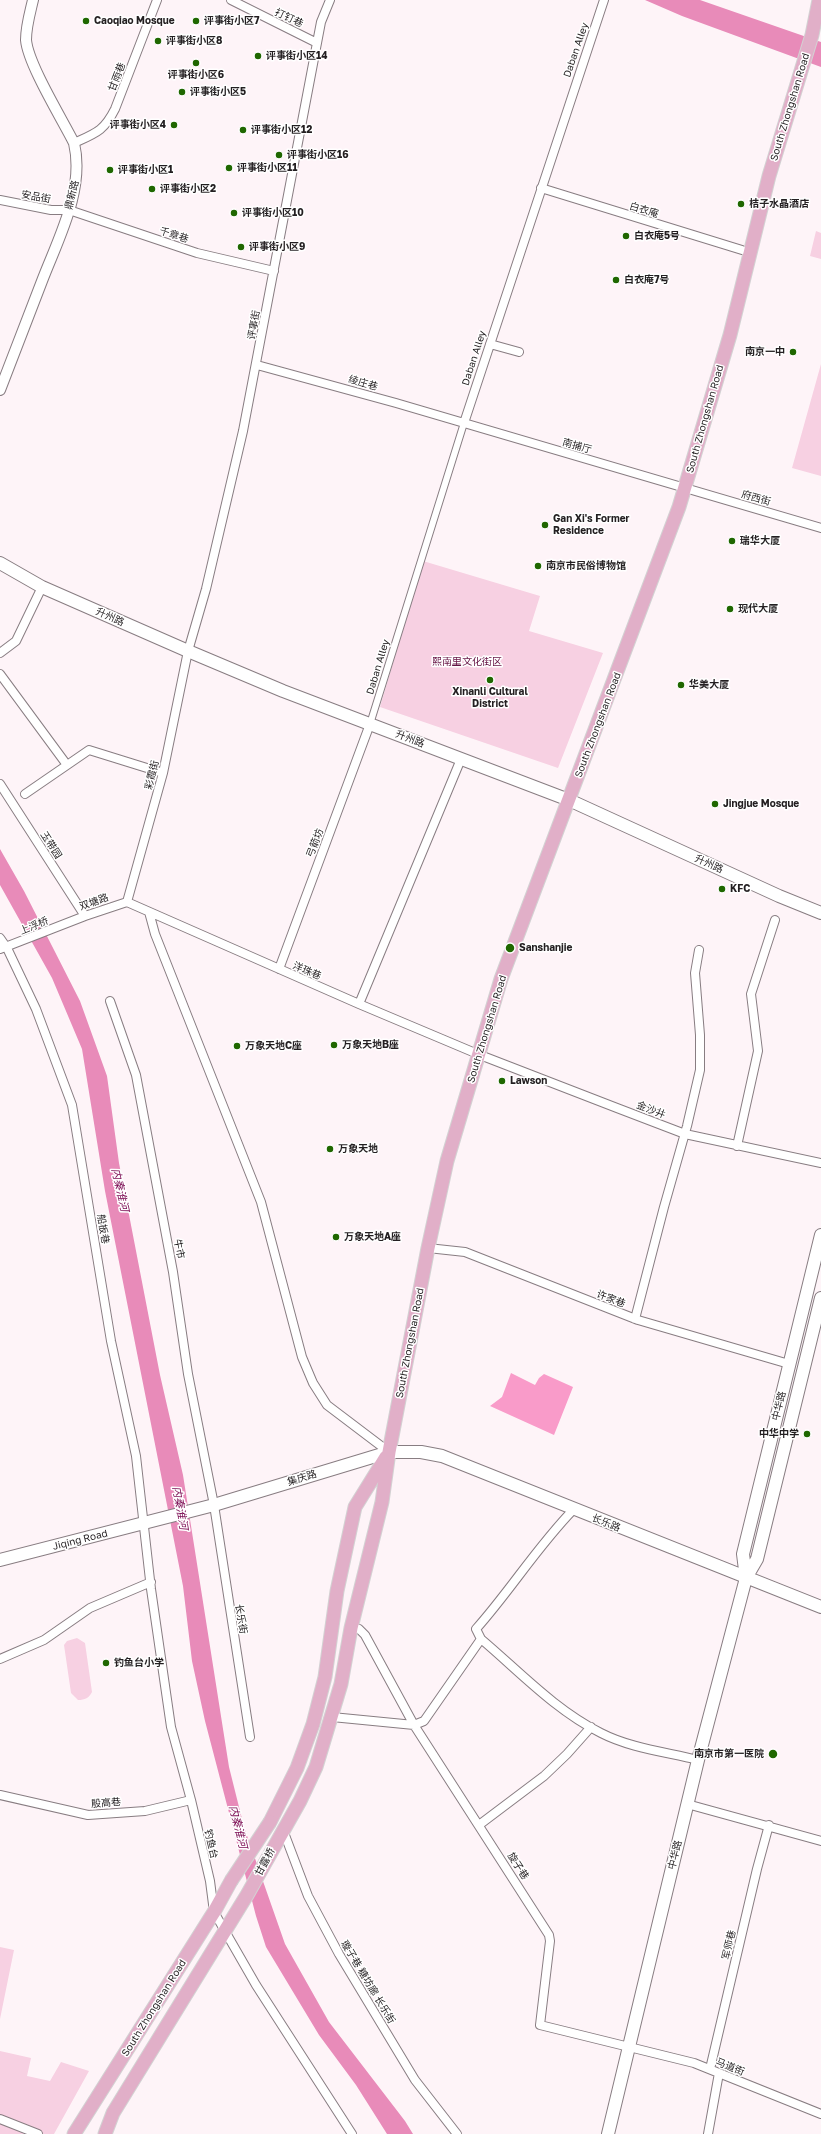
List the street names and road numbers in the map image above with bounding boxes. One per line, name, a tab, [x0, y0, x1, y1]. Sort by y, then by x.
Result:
street label: 打钉巷	[273, 6, 305, 30]
street label: Daban Alley	[561, 21, 591, 79]
street label: South Zhongshan Road	[768, 52, 812, 162]
street label: 甘雨巷	[106, 61, 128, 93]
street label: 鼎新路	[63, 179, 81, 211]
street label: 安品街	[20, 188, 52, 206]
street label: 白衣庵	[628, 200, 660, 220]
street label: 千章巷	[158, 225, 190, 245]
street label: 评事街	[245, 309, 263, 341]
street label: Daban Alley	[459, 329, 489, 387]
street label: South Zhongshan Road	[684, 364, 726, 474]
street label: 绫庄巷	[347, 373, 379, 393]
street label: 南捕厅	[561, 436, 593, 456]
street label: 府西街	[740, 488, 772, 508]
street label: 升州路	[94, 605, 126, 629]
street label: Daban Alley	[364, 638, 392, 696]
street label: South Zhongshan Road	[572, 671, 624, 779]
street label: 升州路	[394, 728, 426, 750]
street label: 彩霞街	[143, 759, 161, 791]
street label: 弓箭坊	[304, 827, 326, 859]
street label: 玉带园	[38, 829, 64, 861]
street label: 升州路	[693, 852, 725, 876]
street label: 双塘路	[78, 891, 110, 913]
street label: 上浮桥	[18, 915, 50, 937]
street label: 洋珠巷	[291, 960, 323, 982]
street label: South Zhongshan Road	[465, 974, 509, 1084]
street label: 金沙井	[635, 1099, 667, 1121]
street label: 船板巷	[95, 1213, 111, 1245]
street label: 牛市	[171, 1238, 187, 1260]
street label: South Zhongshan Road	[393, 1287, 427, 1399]
street label: 许家巷	[595, 1288, 627, 1310]
street label: 中华路	[770, 1390, 788, 1422]
street label: 集庆路	[286, 1468, 318, 1488]
street label: 长乐路	[590, 1512, 622, 1534]
street label: Jiqing Road	[51, 1527, 109, 1553]
street label: 长乐街	[233, 1603, 249, 1635]
street label: 殷高巷	[91, 1796, 121, 1810]
street label: 钓鱼台	[202, 1828, 220, 1860]
street label: 中华路	[666, 1839, 684, 1871]
street label: 甘露桥	[253, 1846, 277, 1878]
street label: 旋子巷	[505, 1850, 531, 1882]
street label: 军师巷	[720, 1929, 738, 1961]
street label: 璇子巷 糖坊廊 长乐街	[338, 1938, 398, 2026]
street label: South Zhongshan Road	[119, 1957, 189, 2059]
street label: 马道街	[714, 2056, 746, 2078]

